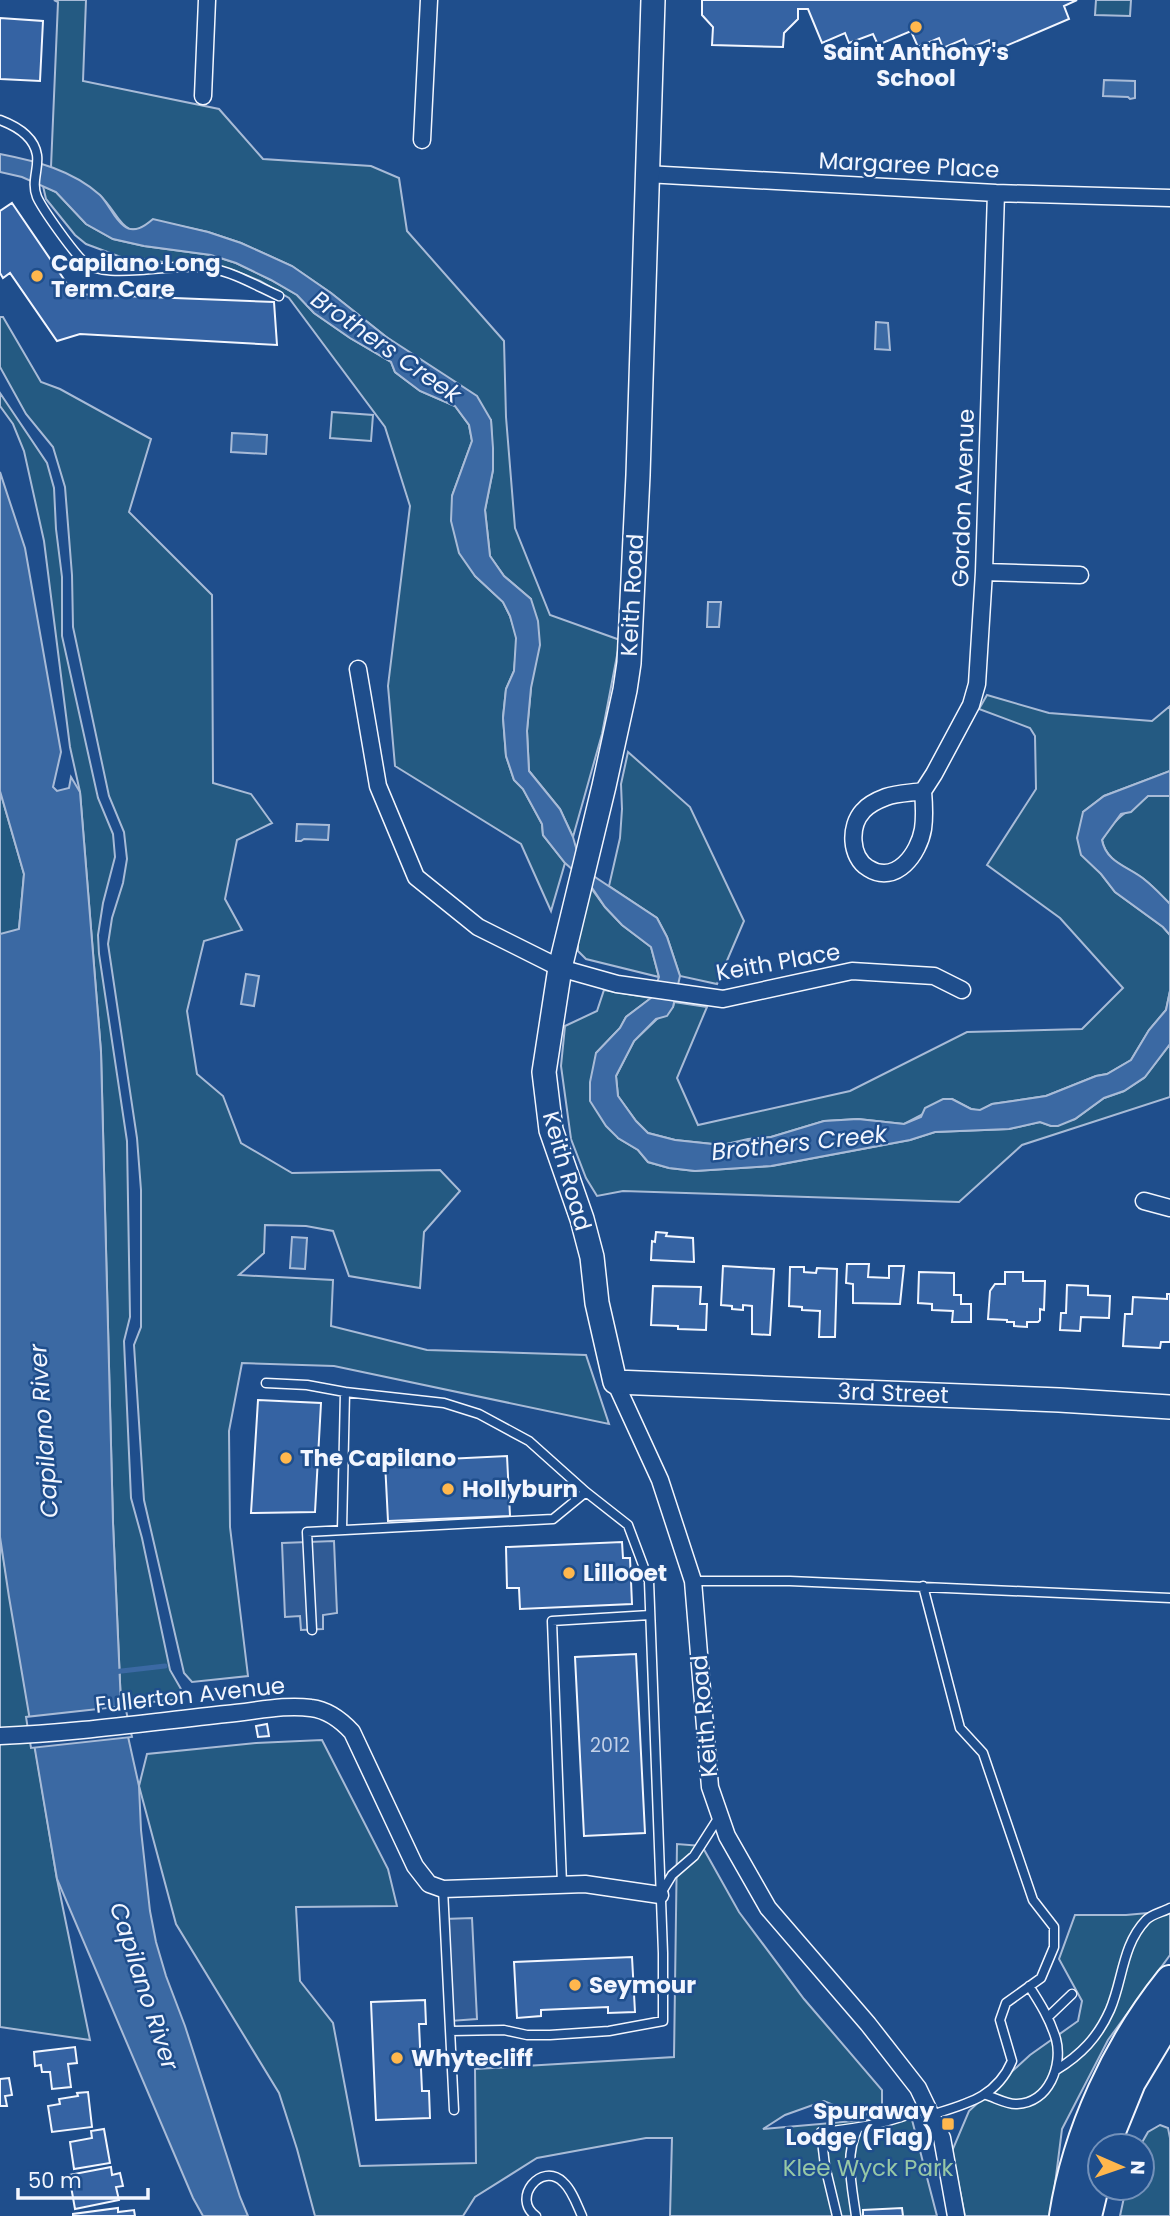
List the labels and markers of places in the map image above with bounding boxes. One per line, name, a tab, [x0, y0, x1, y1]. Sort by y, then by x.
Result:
marker: Saint Anthony's School	[908, 19, 924, 35]
place label: Saint Anthony's School	[823, 36, 1009, 94]
place label: Capilano Long Term Care	[51, 247, 221, 305]
marker: Capilano Long Term Care	[29, 268, 45, 284]
place label: The Capilano	[300, 1442, 456, 1474]
marker: The Capilano	[278, 1450, 294, 1466]
place label: Hollyburn	[462, 1473, 578, 1505]
marker: Hollyburn	[440, 1481, 456, 1497]
place label: Lillooet	[583, 1557, 667, 1589]
marker: Lillooet	[561, 1565, 577, 1581]
place label: Seymour	[589, 1969, 696, 2001]
marker: Seymour	[567, 1977, 583, 1993]
place label: Whytecliff	[411, 2042, 533, 2074]
marker: Whytecliff	[389, 2050, 405, 2066]
place label: Spuraway Lodge (Flag)	[786, 2095, 934, 2153]
marker: Spuraway Lodge (Flag)	[940, 2116, 956, 2132]

